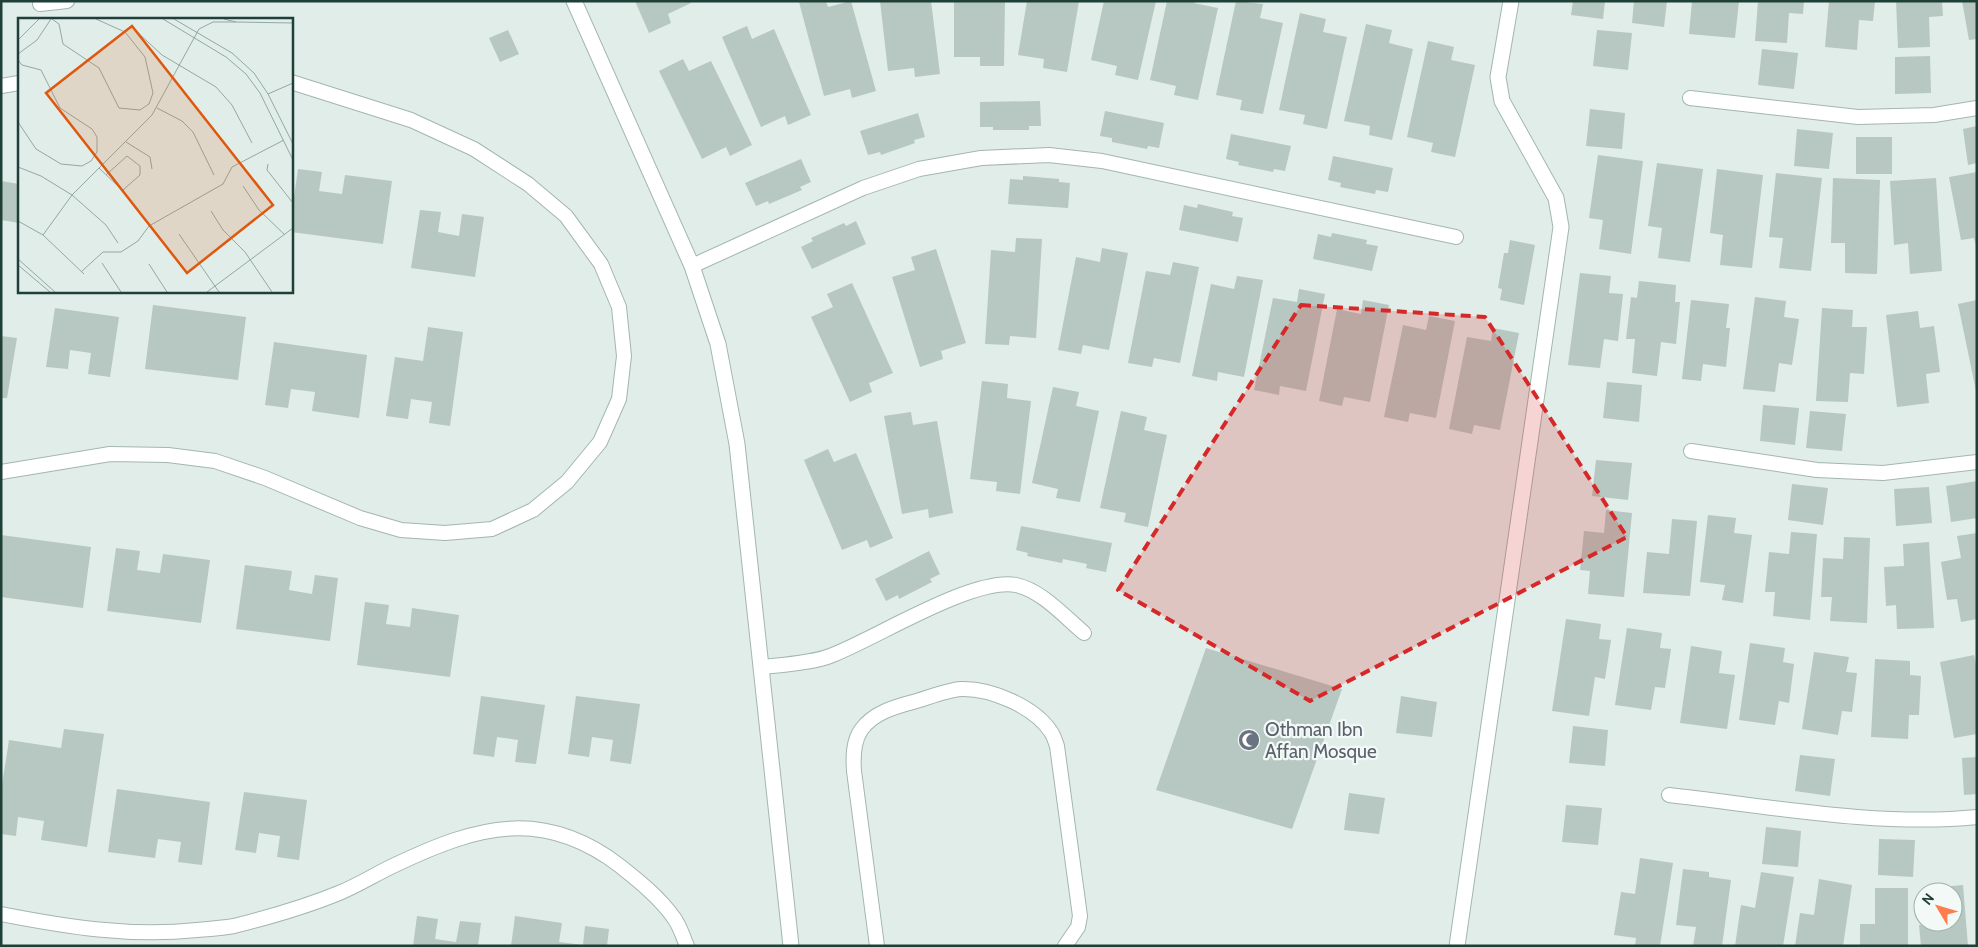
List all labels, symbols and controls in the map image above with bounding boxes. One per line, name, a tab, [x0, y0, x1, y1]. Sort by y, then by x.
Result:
inset map	[18, 18, 292, 292]
place label: Othman Ibn Affan Mosque	[1265, 718, 1377, 763]
mosque icon: Othman Ibn Affan Mosque	[1237, 728, 1261, 752]
north arrow	[1913, 882, 1963, 932]
text: N	[1918, 890, 1938, 908]

